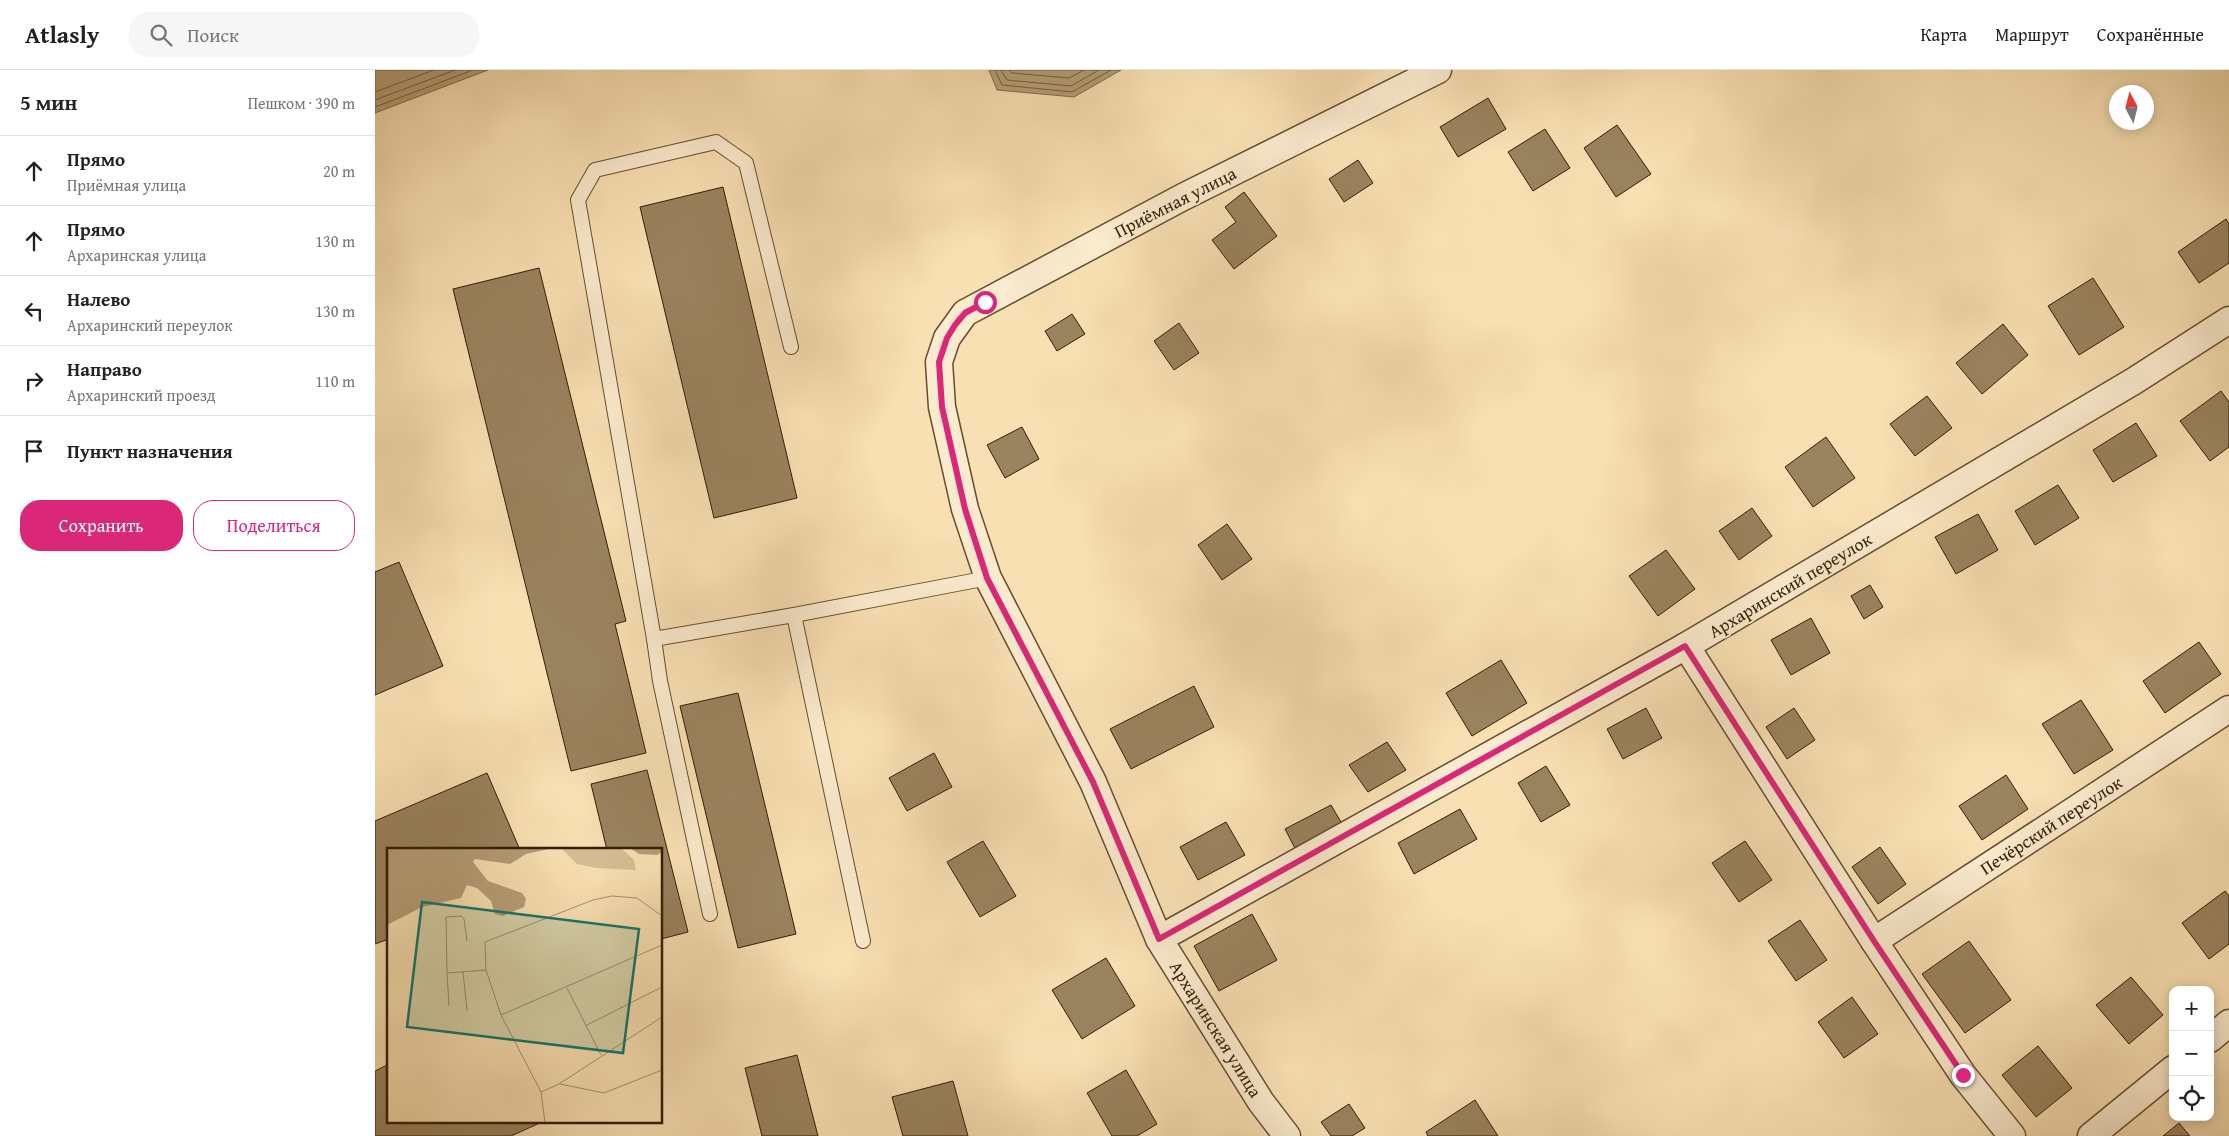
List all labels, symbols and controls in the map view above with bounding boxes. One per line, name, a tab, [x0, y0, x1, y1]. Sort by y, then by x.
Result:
search box	[129, 12, 479, 57]
text: Atlasly	[25, 17, 99, 52]
icon: search	[147, 21, 175, 49]
text: Поиск	[187, 21, 239, 49]
text: Карта	[1921, 21, 1967, 48]
text: Маршрут	[1995, 21, 2069, 48]
text: Сохранённые	[2097, 21, 2204, 48]
north arrow	[2109, 85, 2154, 130]
text: 5 мин	[20, 87, 77, 118]
text: Пешком · 390 m	[248, 91, 355, 115]
text: Прямо	[67, 145, 125, 173]
icon: ahead	[20, 157, 48, 185]
text: 20 m	[323, 159, 355, 183]
street label: Приёмная улица	[1109, 159, 1241, 244]
text: Приёмная улица	[67, 173, 186, 197]
text: Прямо	[67, 215, 125, 243]
icon: ahead	[20, 227, 48, 255]
text: 130 m	[315, 229, 355, 253]
text: Архаринская улица	[67, 243, 206, 267]
text: Налево	[67, 285, 130, 313]
route start	[974, 291, 997, 314]
icon: left	[20, 297, 48, 325]
text: 130 m	[315, 299, 355, 323]
text: Архаринский переулок	[67, 313, 233, 337]
text: Направо	[67, 355, 142, 383]
icon: right	[20, 367, 48, 395]
text: 110 m	[315, 369, 355, 393]
text: Архаринский проезд	[67, 383, 216, 407]
icon: arrive	[20, 437, 48, 465]
text: Пункт назначения	[67, 437, 233, 465]
button: Сохранить	[20, 500, 183, 551]
button: Поделиться	[193, 500, 355, 551]
street label: Архаринский переулок	[1703, 525, 1877, 645]
street label: Печёрский переулок	[1974, 768, 2128, 881]
inset map	[387, 848, 663, 1124]
street label: Архаринская улица	[1163, 955, 1269, 1103]
map controls	[2169, 986, 2214, 1121]
button: +	[2169, 986, 2214, 1031]
button: −	[2169, 1031, 2214, 1076]
route end	[1952, 1064, 1975, 1087]
button: locate	[2169, 1076, 2214, 1121]

